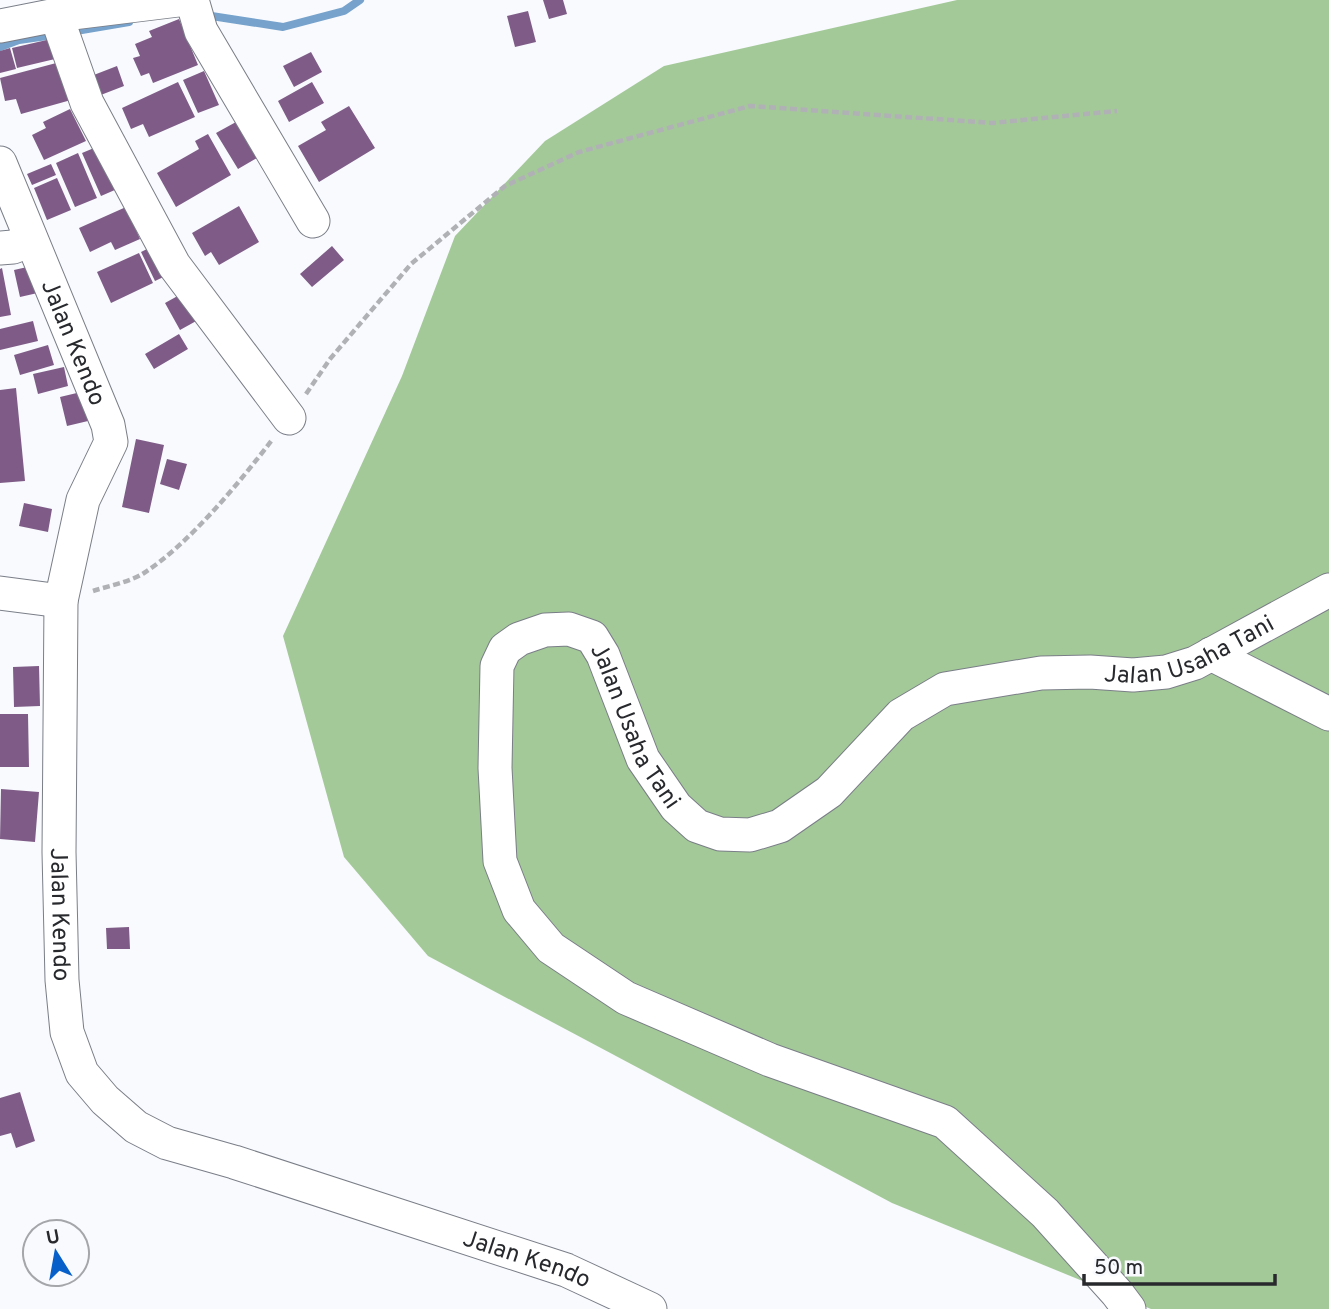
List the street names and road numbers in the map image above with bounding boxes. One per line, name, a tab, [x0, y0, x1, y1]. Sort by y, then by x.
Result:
street label: Jalan Kendo	[33, 276, 111, 410]
street label: Jalan Usaha Tani	[1103, 610, 1280, 692]
street label: Jalan Usaha Tani	[582, 638, 686, 815]
street label: Jalan Kendo	[42, 848, 75, 982]
street label: Jalan Kendo	[459, 1224, 595, 1296]

